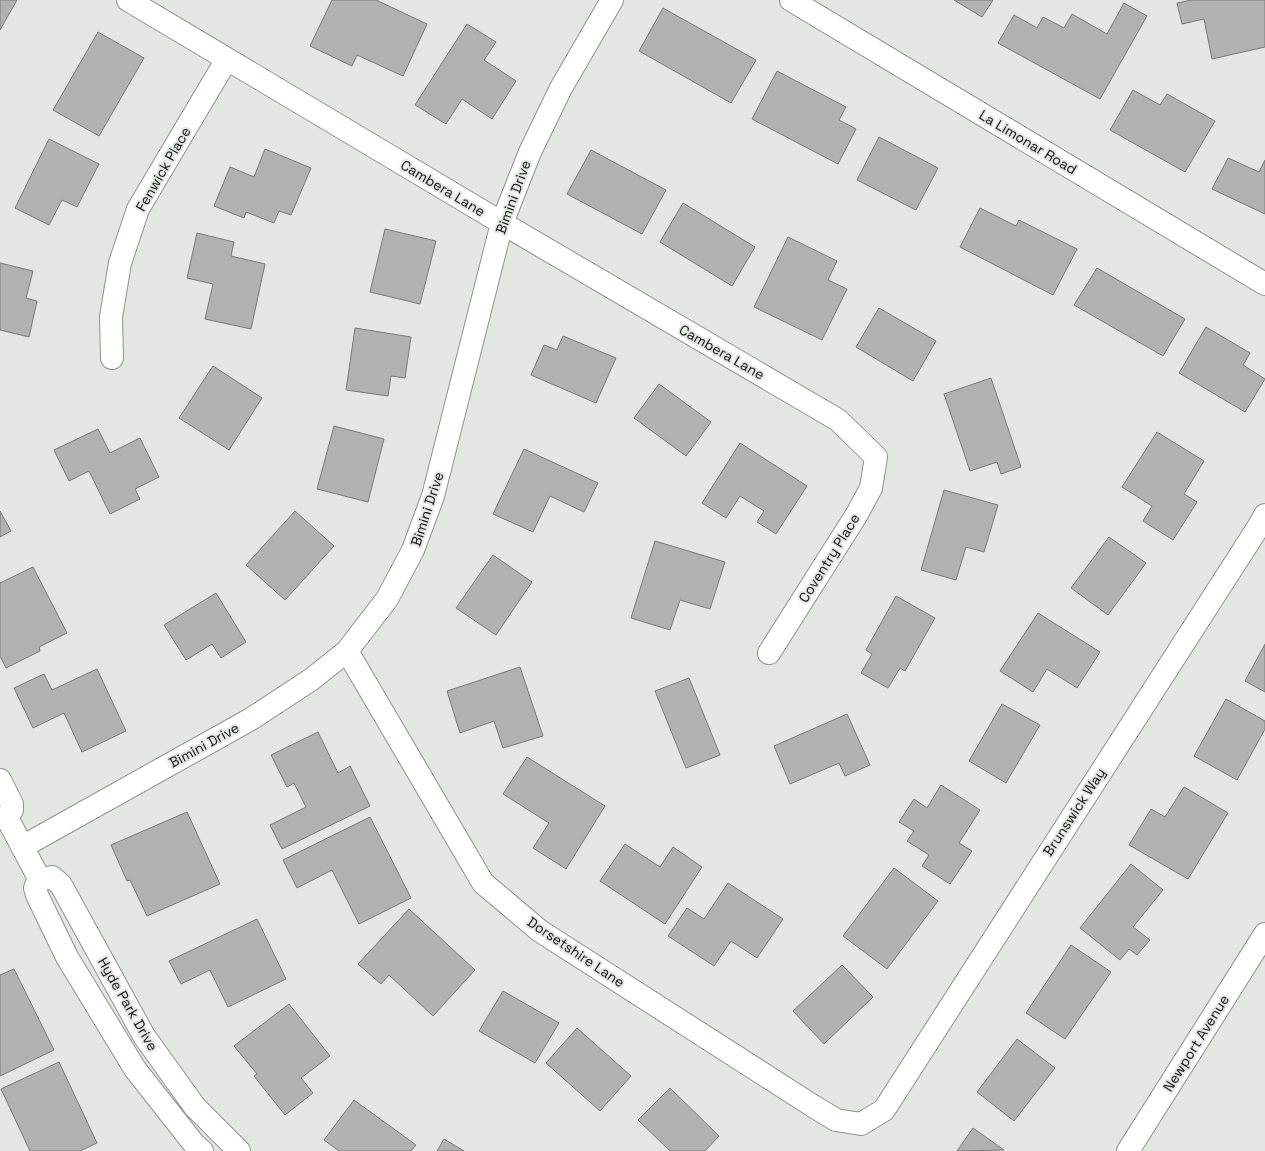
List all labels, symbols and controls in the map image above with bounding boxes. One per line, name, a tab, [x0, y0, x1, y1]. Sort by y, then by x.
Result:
street label: La Limonar Road	[976, 106, 1080, 178]
street label: Fenwick Place	[132, 123, 194, 215]
street label: Cambera Lane	[397, 156, 489, 220]
street label: Bimini Drive	[491, 158, 535, 236]
street label: Cambera Lane	[676, 320, 768, 384]
street label: Bimini Drive	[406, 469, 448, 549]
street label: Coventry Place	[794, 510, 864, 606]
street label: Bimini Drive	[166, 718, 242, 772]
street label: Brunswick Way	[1039, 765, 1109, 859]
street label: Dorsetshire Lane	[524, 913, 628, 991]
street label: Hyde Park Drive	[94, 954, 162, 1054]
street label: Newport Avenue	[1159, 991, 1233, 1095]

